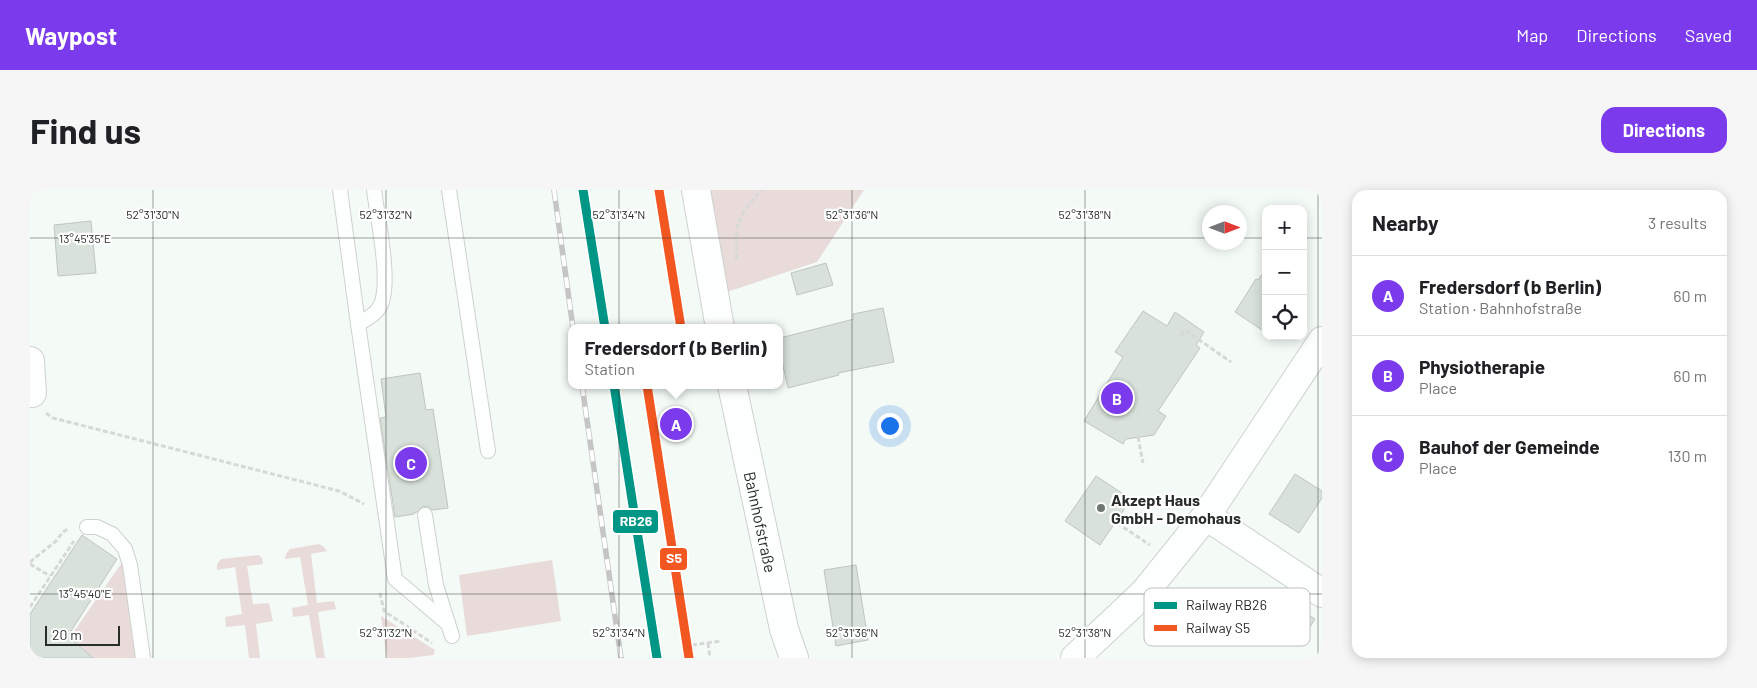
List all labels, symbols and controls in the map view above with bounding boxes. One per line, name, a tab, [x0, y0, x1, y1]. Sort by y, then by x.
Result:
text: Waypost	[25, 21, 117, 50]
text: Map	[1516, 24, 1548, 46]
text: Directions	[1576, 24, 1657, 46]
text: Saved	[1685, 24, 1732, 46]
button: Directions	[1601, 107, 1727, 153]
text: Find us	[30, 109, 141, 151]
north arrow	[1202, 205, 1247, 250]
map controls	[1262, 205, 1307, 340]
button: +	[1262, 205, 1307, 250]
text: 52°31'30"N	[126, 207, 180, 221]
text: 52°31'32"N	[360, 207, 412, 221]
text: 52°31'34"N	[593, 207, 645, 221]
text: 52°31'36"N	[826, 207, 878, 221]
text: 52°31'38"N	[1059, 207, 1111, 221]
text: Nearby	[1372, 210, 1438, 235]
text: 3 results	[1648, 213, 1707, 232]
text: 13°45'35"E	[59, 231, 111, 245]
button: −	[1262, 250, 1307, 295]
text: Fredersdorf (b Berlin)	[1419, 275, 1601, 298]
text: A	[1383, 286, 1393, 305]
text: 60 m	[1673, 286, 1707, 305]
button: locate	[1262, 295, 1307, 340]
text: Station · Bahnhofstraße	[1419, 298, 1582, 317]
popup	[568, 324, 783, 389]
text: Fredersdorf (b Berlin)	[584, 336, 767, 359]
text: Physiotherapie	[1419, 355, 1545, 378]
text: Station	[584, 359, 635, 378]
text: B	[1383, 366, 1393, 385]
text: 60 m	[1673, 366, 1707, 385]
text: Place	[1419, 378, 1457, 397]
pin: B	[1101, 379, 1133, 417]
pin: A	[660, 405, 692, 443]
your location	[877, 413, 903, 439]
text: Bauhof der Gemeinde	[1419, 435, 1600, 458]
pin: C	[395, 444, 427, 482]
text: C	[1383, 446, 1393, 465]
text: 130 m	[1668, 446, 1707, 465]
text: Place	[1419, 458, 1457, 477]
street label: Bahnhofstraße	[741, 470, 781, 574]
place label: Akzept Haus GmbH - Demohaus	[1111, 490, 1241, 527]
marker: Akzept Haus GmbH - Demohaus	[1095, 502, 1107, 514]
line badge: RB26	[612, 509, 659, 534]
text: RB26	[620, 512, 653, 529]
line badge: S5	[659, 547, 688, 571]
text: S5	[666, 549, 682, 566]
text: 13°45'40"E	[58, 586, 112, 600]
legend	[1144, 588, 1310, 646]
text: Railway RB26	[1186, 596, 1267, 613]
text: Railway S5	[1186, 619, 1250, 636]
scale bar	[45, 623, 120, 646]
text: 52°31'32"N	[360, 625, 412, 639]
text: 52°31'34"N	[593, 625, 645, 639]
text: 52°31'36"N	[826, 625, 878, 639]
text: 52°31'38"N	[1059, 625, 1111, 639]
text: 20 m	[52, 626, 82, 643]

